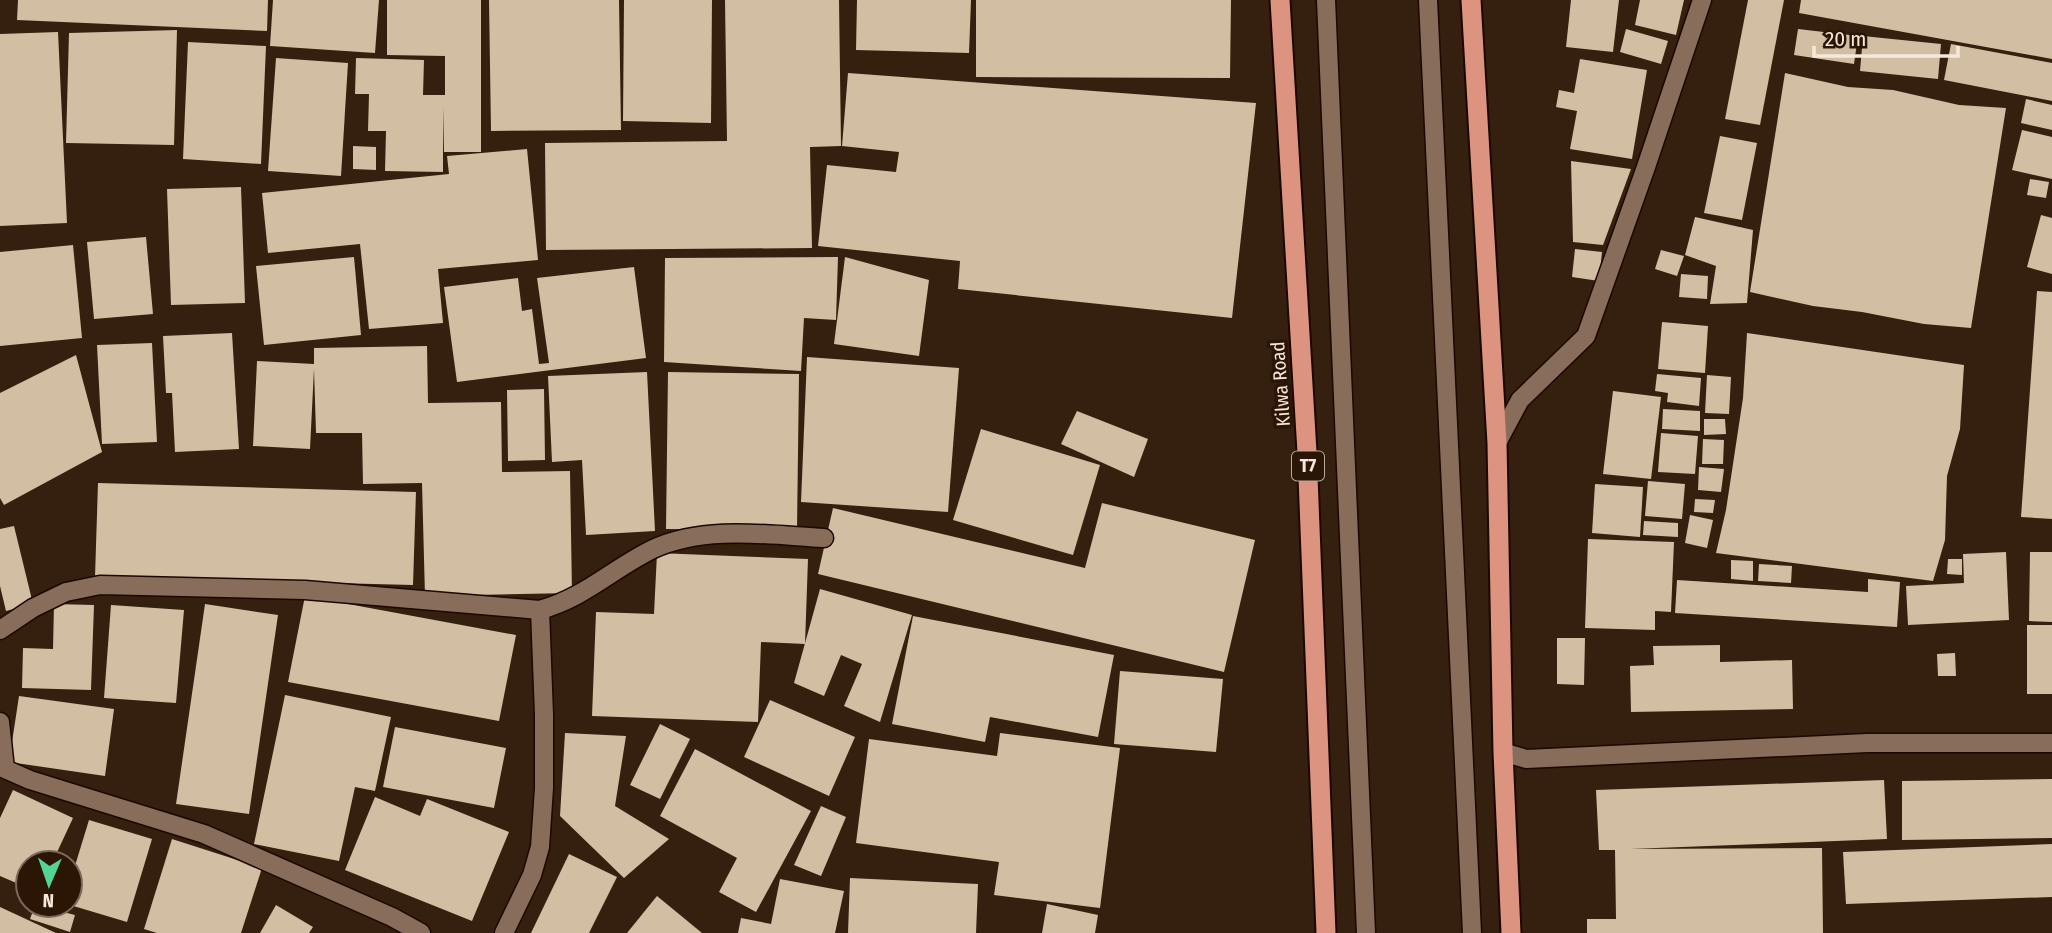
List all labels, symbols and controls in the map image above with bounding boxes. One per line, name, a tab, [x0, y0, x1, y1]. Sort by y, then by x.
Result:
scale bar	[1814, 14, 1958, 58]
text: 20 m	[1825, 26, 1866, 52]
street label: Kilwa Road	[1266, 341, 1295, 427]
road number: T7	[1292, 452, 1324, 480]
north arrow	[14, 849, 84, 919]
text: N	[42, 889, 55, 912]

